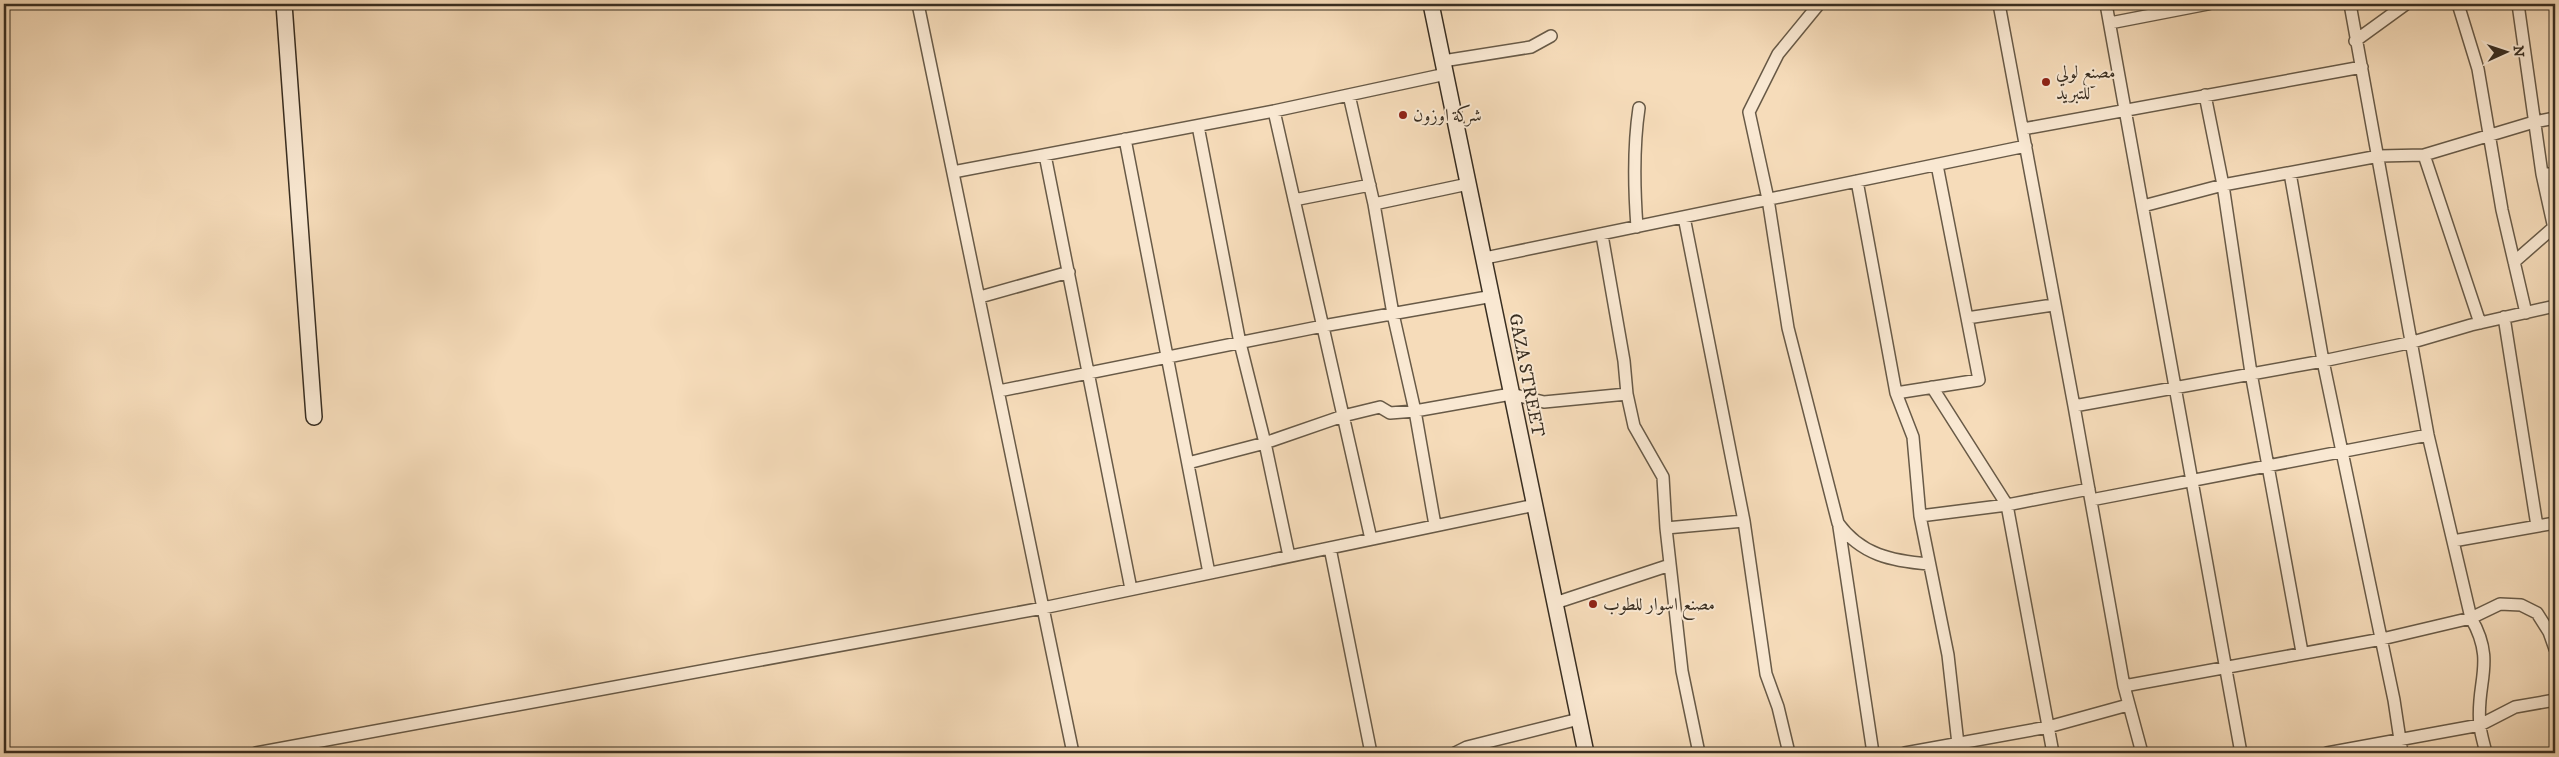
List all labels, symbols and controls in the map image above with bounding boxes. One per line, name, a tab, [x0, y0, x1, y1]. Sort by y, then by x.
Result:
north arrow	[2482, 28, 2532, 78]
text: N	[2509, 45, 2527, 58]
place label: مصنع لولي للتبريد	[2056, 62, 2115, 105]
marker: مصنع لولي للتبريد	[2040, 76, 2052, 88]
place label: شركة اوزون	[1413, 104, 1482, 127]
marker: شركة اوزون	[1397, 109, 1409, 121]
street label: GAZA STREET	[1503, 312, 1549, 439]
place label: مصنع اسوار للطوب	[1603, 594, 1715, 620]
marker: مصنع اسوار للطوب	[1587, 598, 1599, 610]

